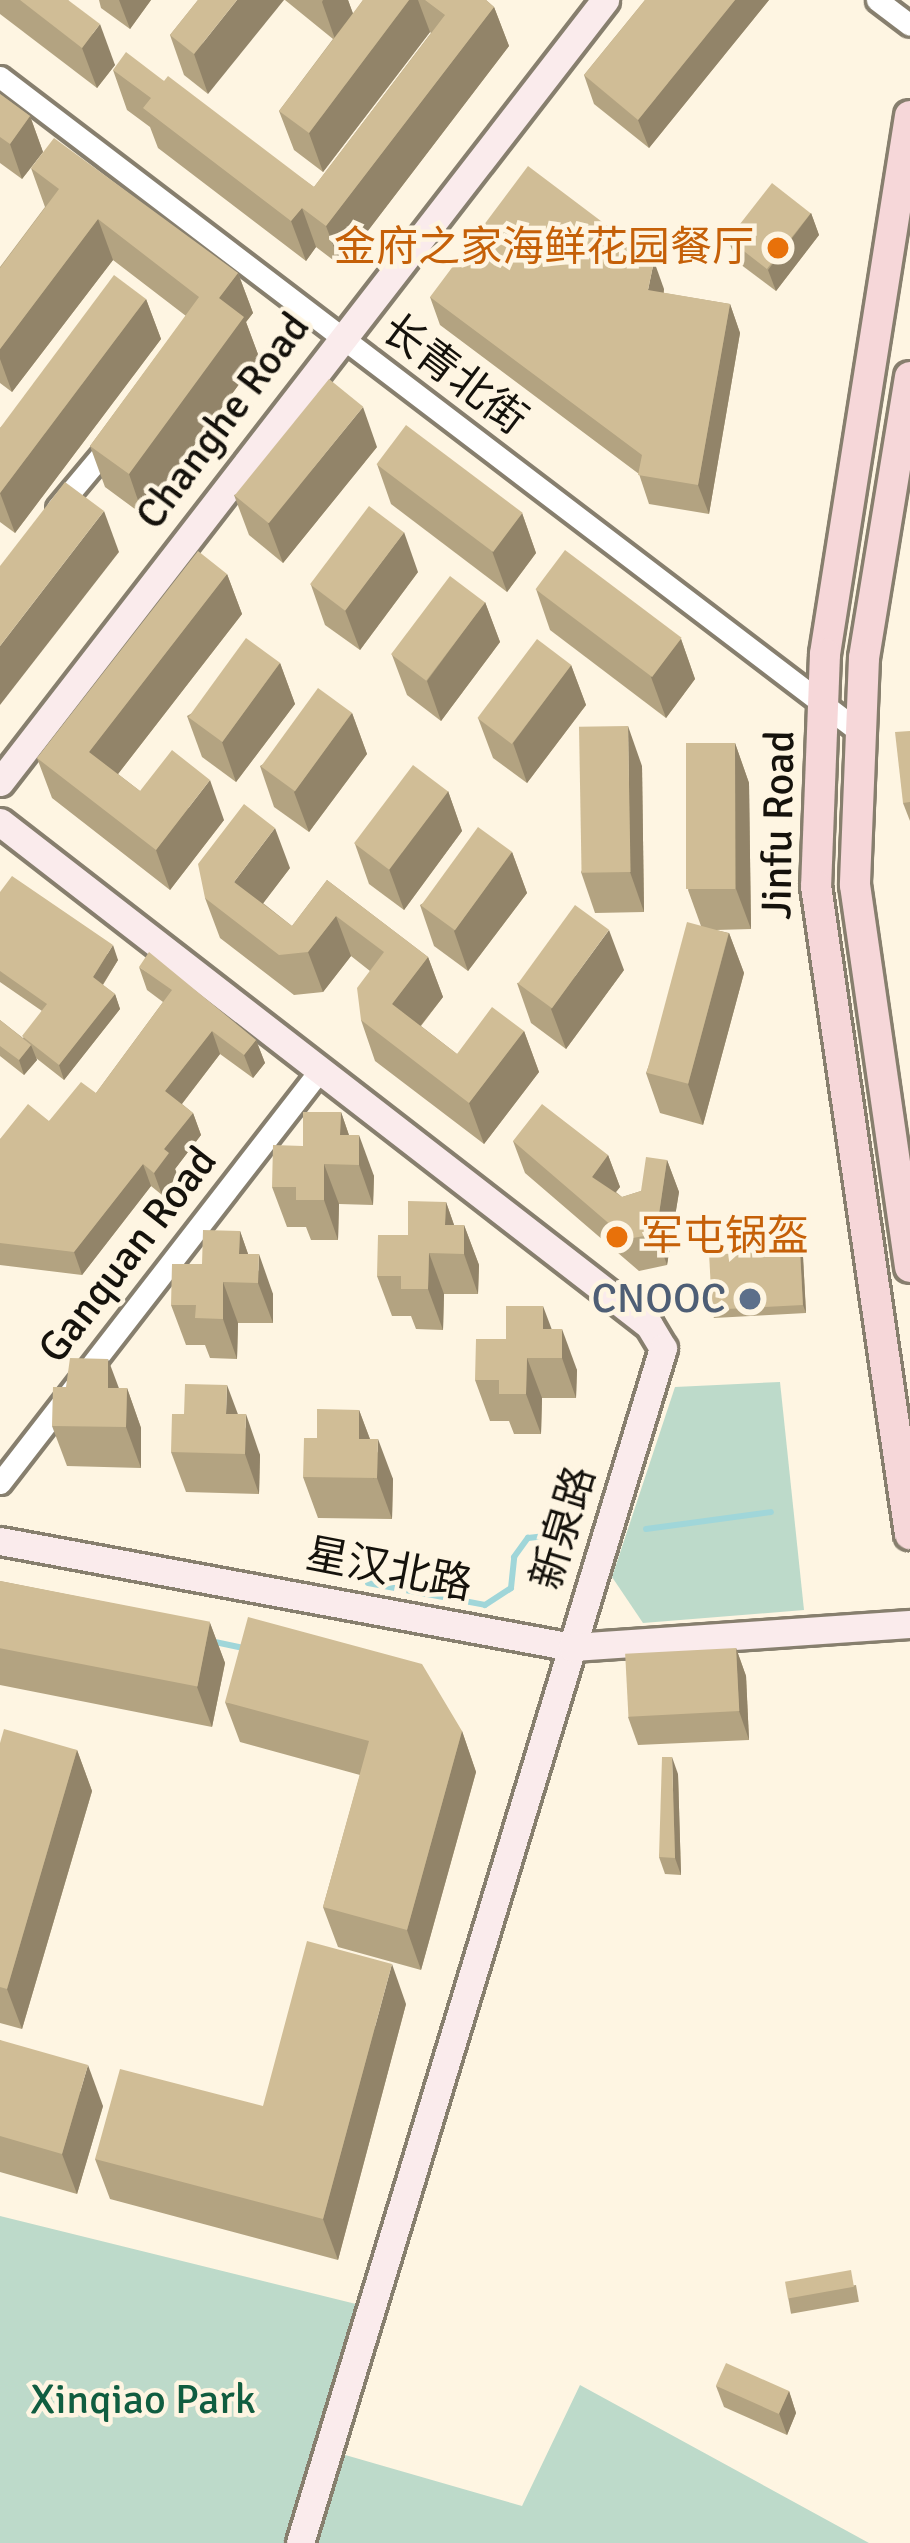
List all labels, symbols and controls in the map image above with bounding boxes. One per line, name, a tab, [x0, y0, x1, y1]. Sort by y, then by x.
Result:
place label: 金府之家海鲜花园餐厅	[334, 223, 754, 273]
marker: 金府之家海鲜花园餐厅	[765, 235, 791, 261]
street label: Changhe Road	[125, 303, 321, 539]
street label: 长青北街	[372, 304, 536, 446]
street label: Jinfu Road	[752, 730, 806, 920]
street label: Ganquan Road	[28, 1137, 228, 1373]
place label: 军屯锅盔	[641, 1212, 809, 1262]
marker: 军屯锅盔	[604, 1224, 630, 1250]
place label: CNOOC	[591, 1274, 726, 1324]
marker: CNOOC	[737, 1286, 763, 1312]
street label: 新泉路	[521, 1460, 607, 1596]
street label: 星汉北路	[302, 1529, 476, 1611]
park label: Xinqiao Park	[30, 2375, 256, 2425]

